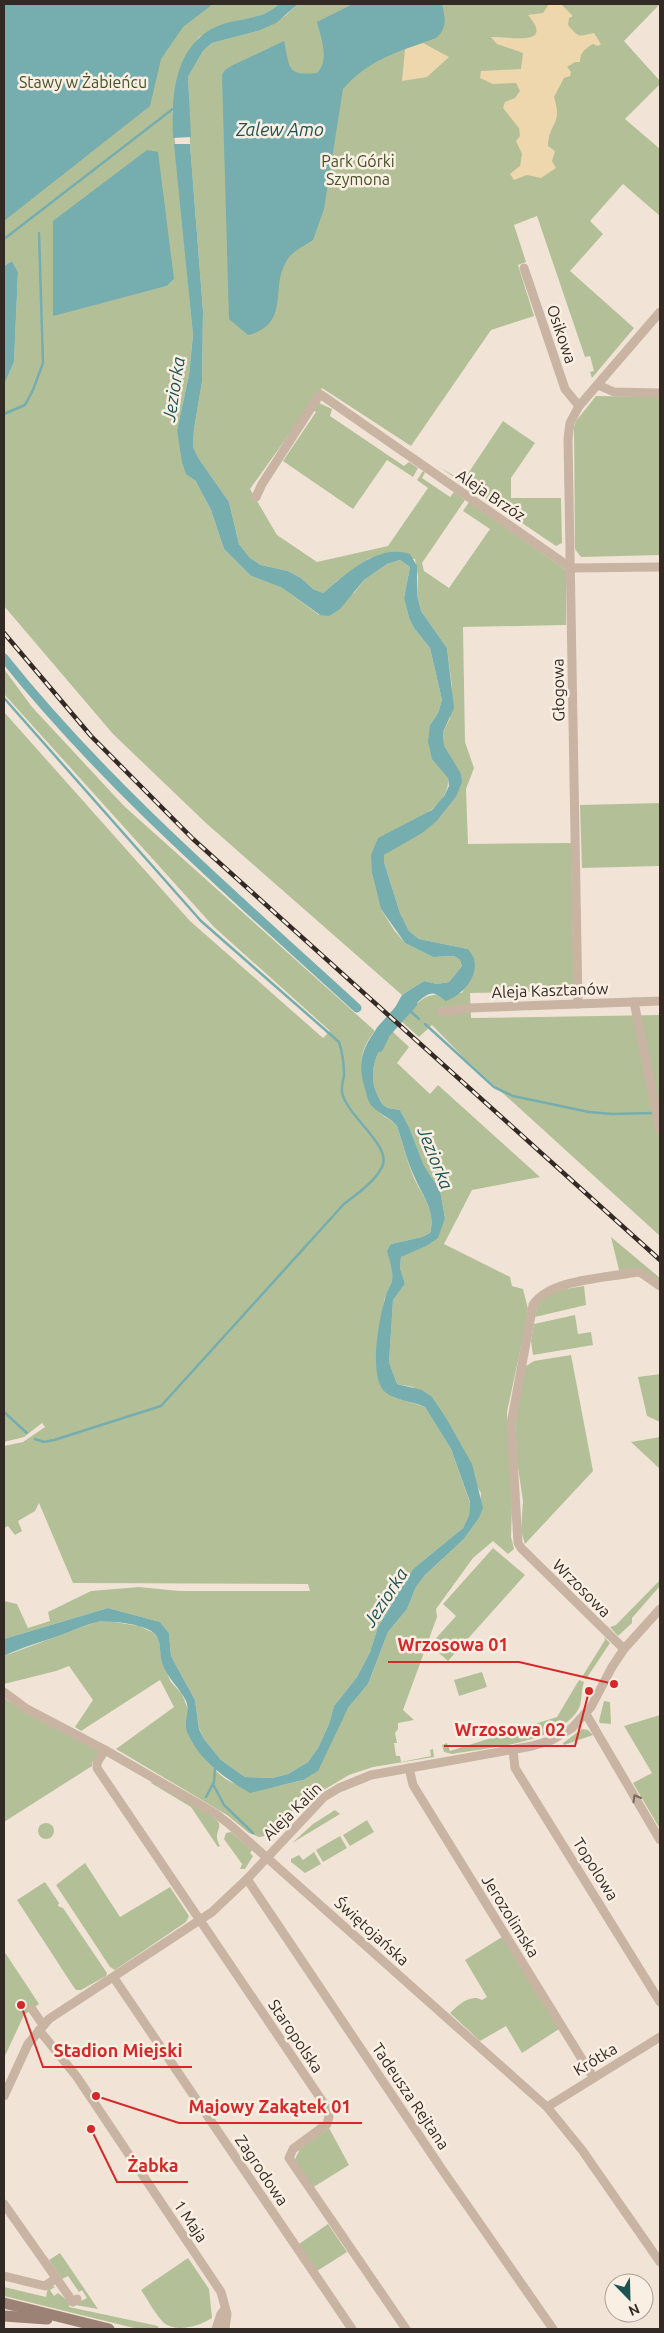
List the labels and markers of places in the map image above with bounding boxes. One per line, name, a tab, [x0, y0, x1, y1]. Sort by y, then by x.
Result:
callout: Wrzosowa 01	[388, 1629, 519, 1662]
callout: Wrzosowa 02	[444, 1713, 575, 1746]
callout: Stadion Miejski	[43, 2034, 192, 2067]
callout: Majowy Zakątek 01	[179, 2090, 362, 2123]
callout: Żabka	[117, 2149, 188, 2182]

